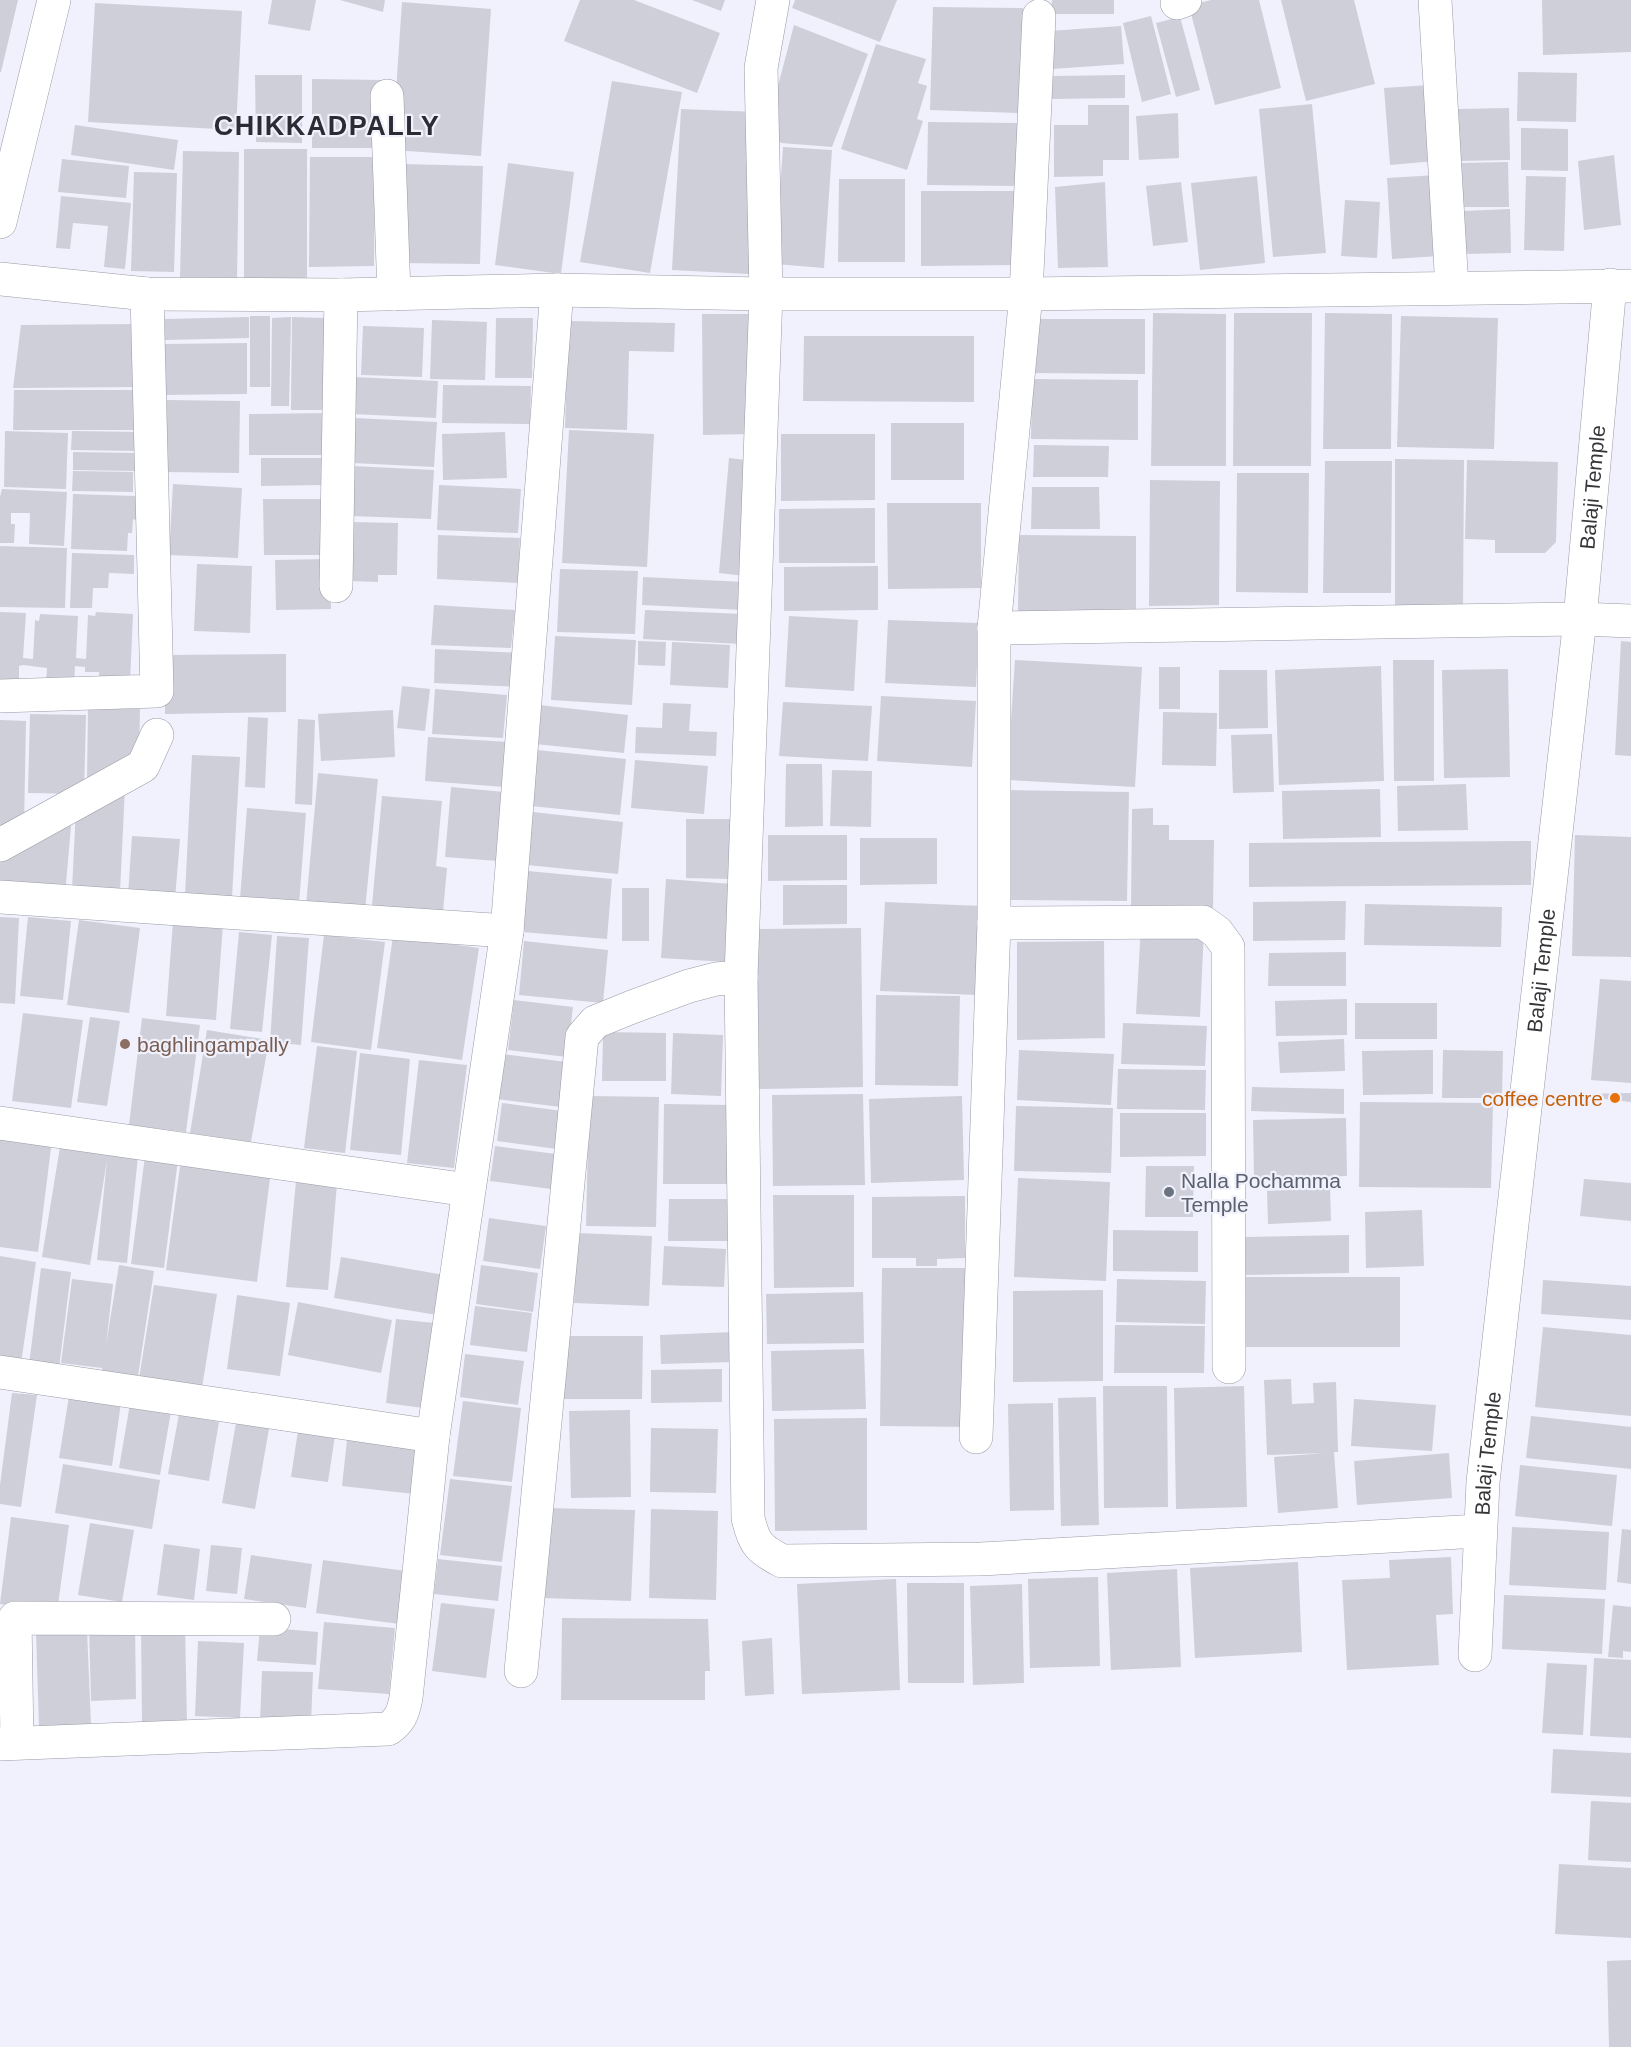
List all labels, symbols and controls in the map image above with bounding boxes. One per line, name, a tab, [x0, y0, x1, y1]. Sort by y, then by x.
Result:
district label: CHIKKADPALLY	[214, 111, 440, 141]
street label: Balaji Temple	[1575, 424, 1609, 550]
street label: Balaji Temple	[1522, 907, 1559, 1034]
place label: baghlingampally	[137, 1033, 289, 1056]
marker: baghlingampally	[118, 1037, 132, 1051]
place label: coffee centre	[1482, 1087, 1603, 1110]
marker: coffee centre	[1608, 1091, 1622, 1105]
place label: Nalla Pochamma Temple	[1181, 1169, 1341, 1216]
marker: Nalla Pochamma Temple	[1162, 1185, 1176, 1199]
street label: Balaji Temple	[1470, 1390, 1505, 1516]

